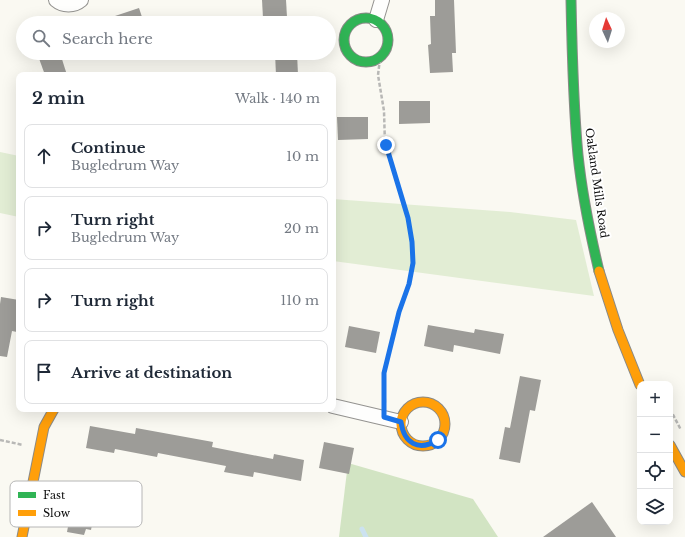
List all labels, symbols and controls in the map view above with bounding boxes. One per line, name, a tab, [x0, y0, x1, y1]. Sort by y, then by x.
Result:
north arrow	[589, 12, 625, 48]
search box	[16, 16, 336, 60]
icon: search	[30, 27, 52, 49]
text: Search here	[62, 29, 153, 48]
text: 2 min	[32, 88, 85, 109]
text: Walk · 140 m	[235, 90, 320, 107]
street label: Oakland Mills Road	[582, 127, 612, 240]
route end	[377, 136, 395, 154]
text: Continue	[71, 138, 146, 157]
icon: ahead	[33, 145, 55, 167]
text: 10 m	[286, 148, 319, 165]
text: Bugledrum Way	[71, 157, 179, 174]
text: Turn right	[71, 210, 154, 229]
icon: right	[33, 217, 55, 239]
text: 20 m	[284, 220, 319, 237]
text: Bugledrum Way	[71, 229, 179, 246]
icon: right	[33, 289, 55, 311]
text: Turn right	[71, 291, 154, 310]
text: 110 m	[280, 292, 319, 309]
icon: arrive	[33, 361, 55, 383]
text: Arrive at destination	[71, 363, 232, 382]
map controls	[637, 381, 673, 525]
button: +	[637, 381, 673, 417]
button: −	[637, 417, 673, 453]
route start	[429, 431, 447, 449]
button: locate	[637, 453, 673, 489]
legend	[10, 481, 142, 527]
text: Fast	[43, 488, 66, 502]
button: layers	[637, 489, 673, 525]
text: Slow	[43, 506, 71, 520]

